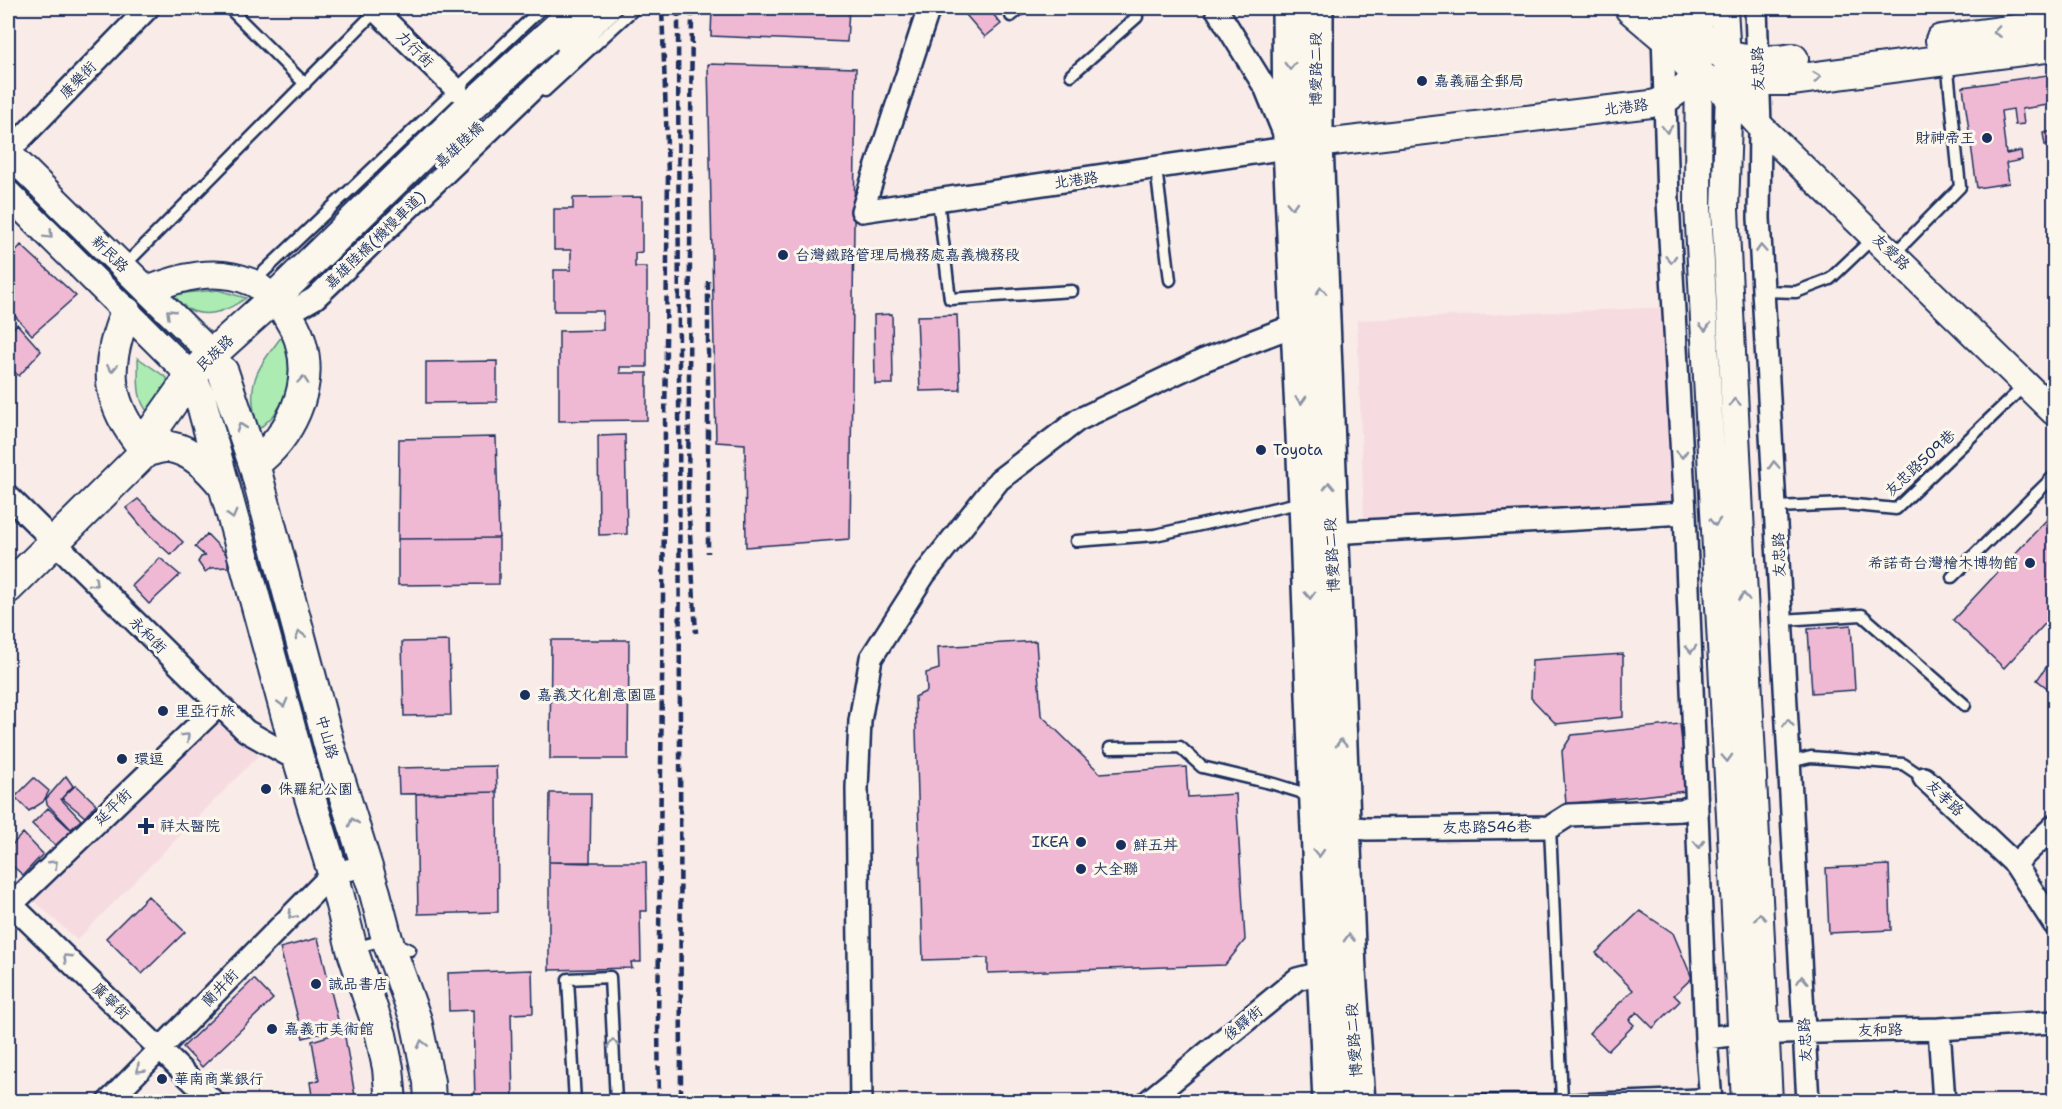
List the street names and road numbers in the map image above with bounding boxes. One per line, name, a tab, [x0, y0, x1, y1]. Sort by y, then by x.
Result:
street label: 力行街	[392, 26, 438, 72]
street label: 博愛路二段	[1306, 31, 1326, 107]
street label: 友忠路	[1747, 46, 1769, 92]
street label: 康樂街	[55, 57, 101, 103]
street label: 北港路	[1602, 94, 1650, 120]
street label: 嘉雄陸橋	[430, 117, 488, 173]
street label: 北港路	[1052, 167, 1100, 193]
street label: 嘉雄陸橋(機慢車道)	[320, 187, 430, 293]
street label: 友愛路	[1868, 229, 1914, 275]
street label: 新民路	[87, 231, 133, 277]
street label: 民族路	[192, 330, 238, 376]
street label: 友忠路509巷	[1880, 425, 1960, 501]
street label: 博愛路二段	[1320, 517, 1344, 593]
street label: 友忠路	[1768, 532, 1790, 578]
street label: 永和街	[125, 612, 171, 658]
street label: 中山路	[311, 713, 343, 761]
street label: 友孝路	[1922, 775, 1968, 821]
street label: 延平街	[90, 784, 136, 830]
street label: 友忠路546巷	[1442, 816, 1532, 838]
street label: 蘭井街	[197, 965, 243, 1011]
street label: 廣寧街	[88, 978, 134, 1024]
street label: 後驛街	[1219, 1001, 1267, 1045]
street label: 博愛路二段	[1341, 1002, 1367, 1078]
street label: 友忠路	[1794, 1017, 1816, 1063]
street label: 友和路	[1857, 1019, 1903, 1041]

